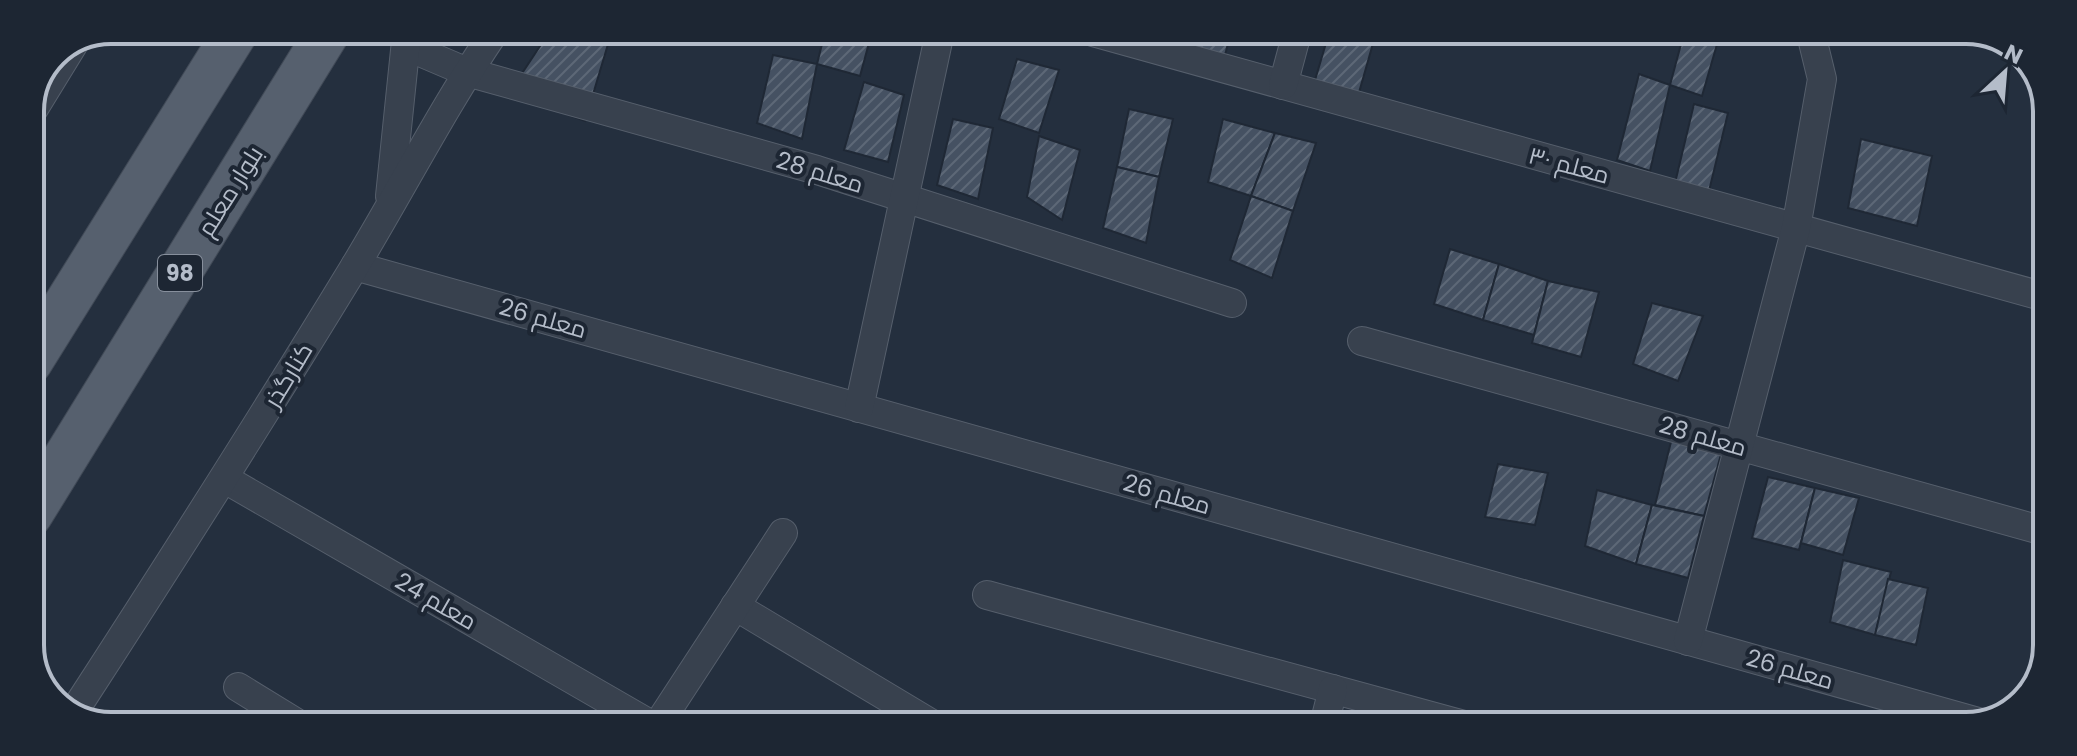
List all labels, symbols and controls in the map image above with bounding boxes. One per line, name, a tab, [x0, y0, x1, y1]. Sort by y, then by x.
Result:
north arrow	[1965, 32, 2045, 112]
text: N	[1999, 37, 2028, 72]
street label: معلم ۳۰	[1525, 138, 1613, 192]
street label: بلوار معلم	[189, 140, 271, 242]
street label: معلم 28	[773, 143, 867, 201]
road number: 98	[158, 255, 202, 291]
street label: معلم 26	[496, 290, 590, 346]
street label: کنارگذر	[255, 336, 320, 416]
street label: معلم 28	[1656, 408, 1750, 464]
street label: معلم 26	[1120, 466, 1214, 522]
street label: معلم 24	[389, 564, 483, 638]
street label: معلم 26	[1743, 641, 1837, 697]

